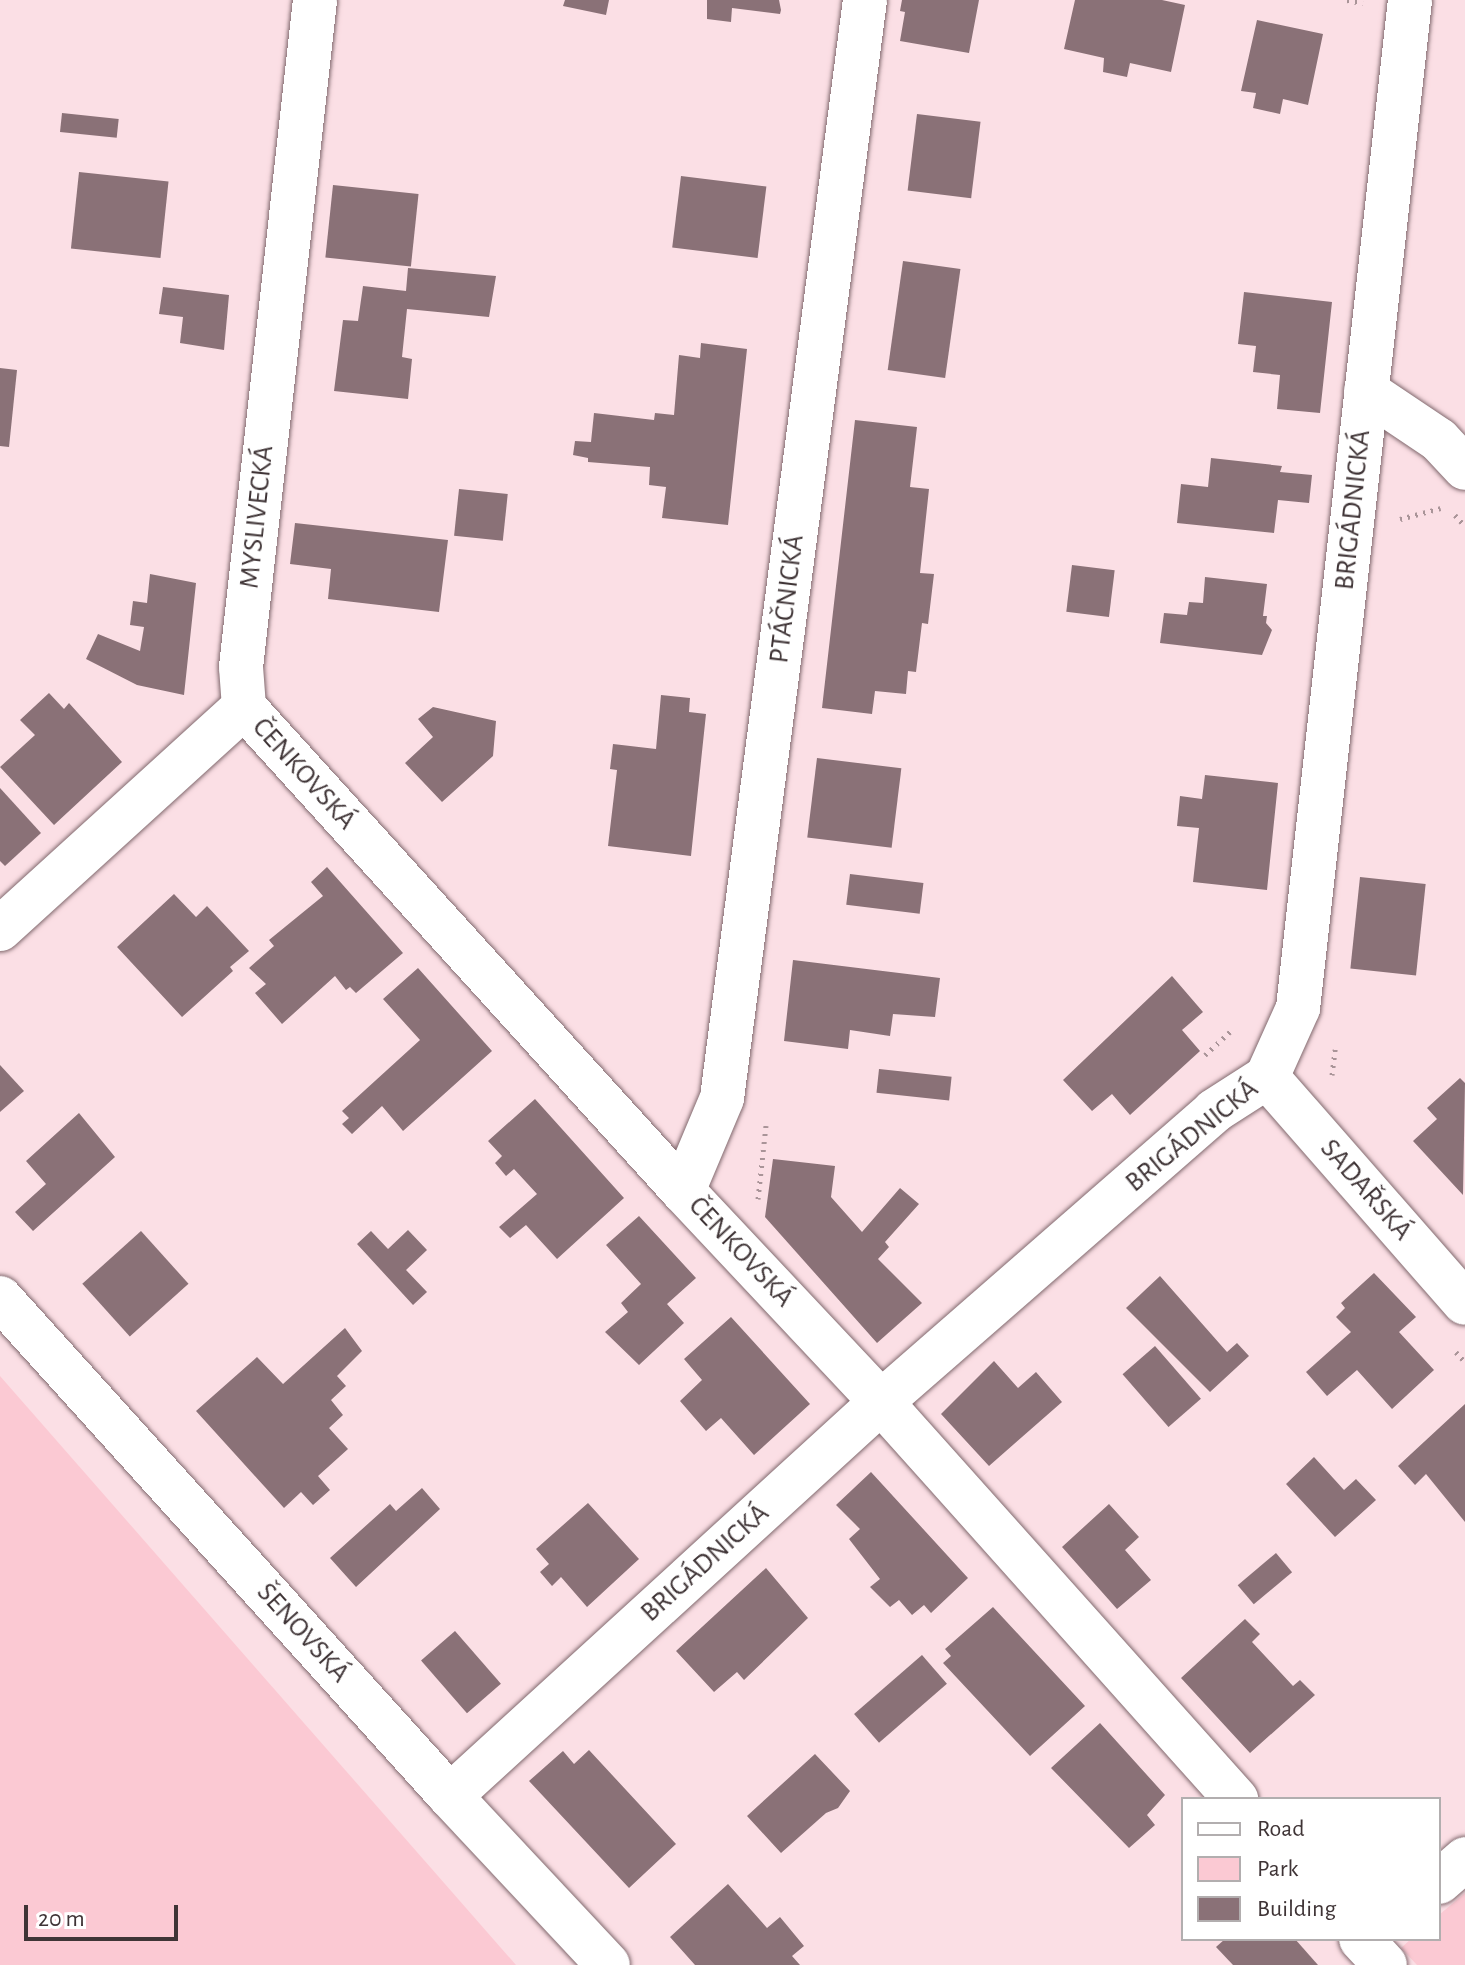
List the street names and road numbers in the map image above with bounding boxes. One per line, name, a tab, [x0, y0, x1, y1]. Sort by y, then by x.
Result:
street label: BRIGÁDNICKÁ	[1328, 428, 1378, 592]
street label: MYSLIVECKÁ	[233, 444, 281, 590]
street label: PTÁČNICKÁ	[762, 533, 812, 665]
street label: ČENKOVSKÁ	[245, 711, 363, 837]
street label: BRIGÁDNICKÁ	[1119, 1072, 1265, 1200]
street label: SADAŘSKÁ	[1313, 1132, 1419, 1248]
street label: ČENKOVSKÁ	[681, 1190, 801, 1314]
street label: BRIGÁDNICKÁ	[634, 1497, 776, 1629]
street label: ŠENOVSKÁ	[249, 1576, 357, 1690]

